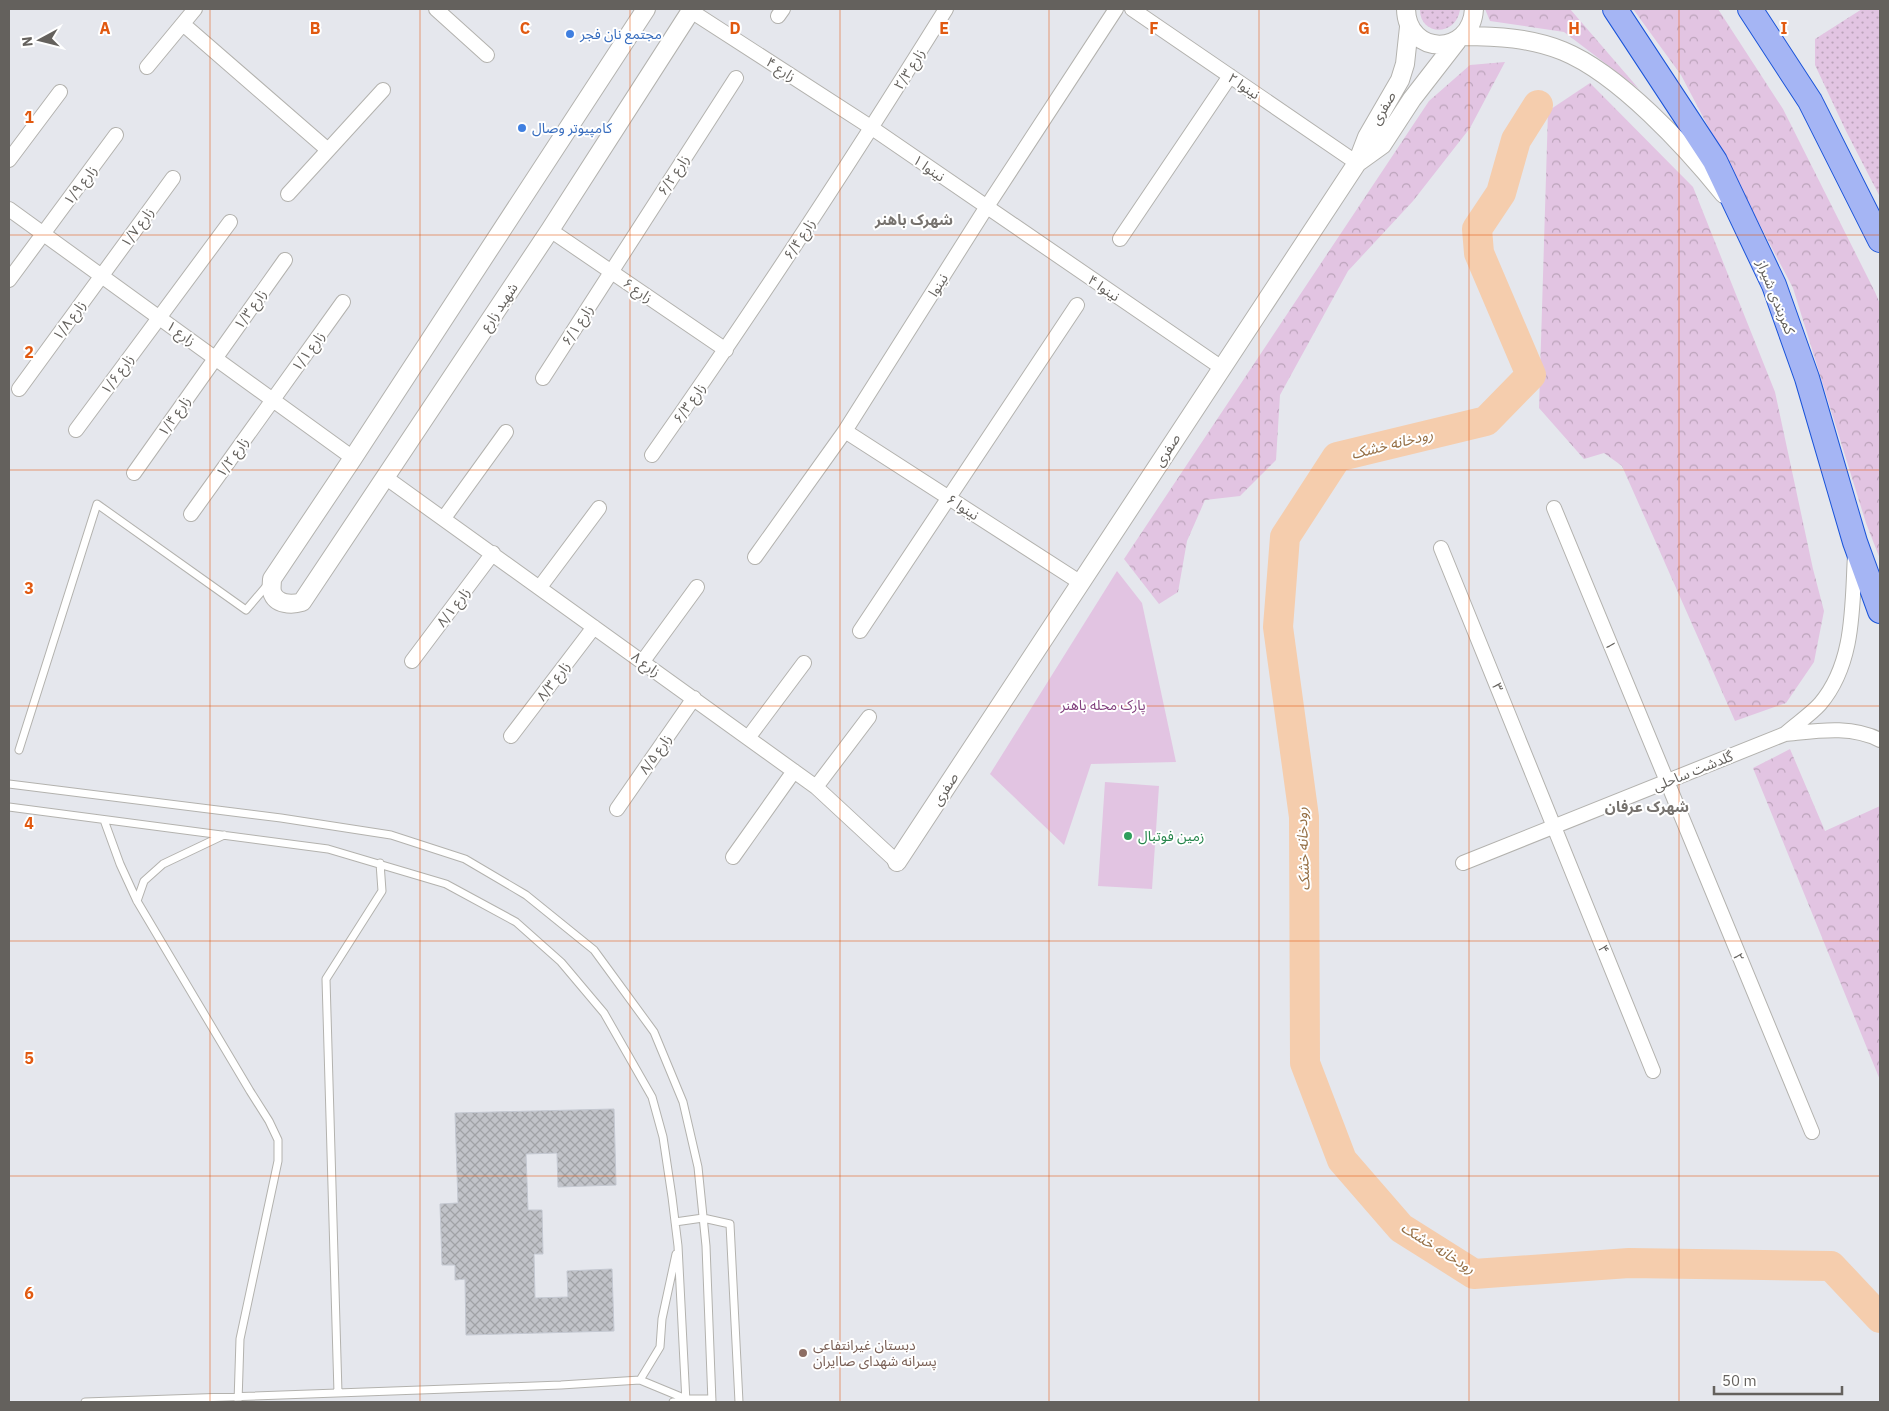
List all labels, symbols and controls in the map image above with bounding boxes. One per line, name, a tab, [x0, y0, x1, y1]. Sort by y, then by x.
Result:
north arrow	[15, 15, 65, 65]
text: A	[100, 18, 111, 38]
text: B	[310, 18, 321, 38]
text: C	[520, 18, 530, 38]
text: D	[729, 18, 741, 38]
text: E	[939, 18, 949, 38]
text: F	[1149, 18, 1159, 38]
text: G	[1358, 18, 1370, 38]
text: H	[1568, 18, 1580, 38]
text: I	[1781, 18, 1788, 38]
place label: مجتمع نان فجر	[579, 25, 662, 45]
marker: مجتمع نان فجر	[564, 28, 576, 40]
text: N	[18, 35, 37, 48]
street label: ۲/۳ زارع	[889, 45, 930, 94]
street label: ۴ زارع	[762, 53, 799, 87]
street label: ۲ نینوا	[1224, 69, 1264, 103]
street label: صفری	[1366, 88, 1400, 128]
text: 1	[24, 107, 34, 127]
place label: کامپیوتر وصال	[532, 119, 612, 138]
marker: کامپیوتر وصال	[516, 122, 528, 134]
street label: ۶/۲ زارع	[653, 151, 694, 200]
street label: ۱ نینوا	[909, 151, 949, 186]
street label: ۱/۹ زارع	[59, 162, 102, 210]
street label: ۱/۷ زارع	[116, 203, 159, 252]
district label: شهرک باهنر	[874, 210, 953, 229]
street label: ۶/۴ زارع	[779, 215, 820, 264]
street label: کمربندی شیراز	[1753, 256, 1799, 337]
street label: نینوا	[924, 270, 952, 300]
street label: ۴ نینوا	[1084, 271, 1124, 305]
street label: ۶ زارع	[619, 274, 656, 308]
street label: شهید زارع	[476, 279, 523, 336]
street label: ۱/۳ زارع	[230, 285, 272, 334]
street label: ۱/۸ زارع	[48, 296, 91, 345]
street label: ۶/۱ زارع	[557, 301, 598, 350]
street label: ۱ زارع	[162, 316, 199, 351]
street label: ۱/۱ زارع	[287, 327, 330, 376]
text: 2	[24, 342, 34, 362]
street label: ۱/۶ زارع	[96, 350, 139, 399]
street label: ۶/۳ زارع	[669, 379, 711, 428]
street label: ۱/۴ زارع	[154, 392, 196, 441]
water label: رودخانه خشک	[1349, 424, 1435, 463]
street label: صفری	[1150, 430, 1184, 470]
street label: ۱/۲ زارع	[212, 433, 254, 482]
street label: ۶ نینوا	[943, 490, 983, 524]
text: 3	[24, 578, 34, 598]
street label: ۸/۱ زارع	[432, 584, 475, 632]
street label: ۱	[1601, 638, 1621, 652]
street label: ۸ زارع	[627, 647, 664, 682]
street label: ۸/۳ زارع	[532, 658, 575, 706]
street label: ۳	[1488, 680, 1508, 694]
park label: پارک محله باهنر	[1059, 696, 1146, 715]
street label: ۸/۵ زارع	[635, 730, 677, 779]
street label: گلدشت ساحلی	[1650, 747, 1736, 795]
street label: صفری	[928, 769, 962, 809]
district label: شهرک عرفان	[1605, 797, 1689, 816]
water label: رودخانه خشک	[1292, 806, 1313, 891]
text: 4	[24, 813, 34, 833]
place label: زمین فوتبال	[1138, 827, 1204, 845]
marker: زمین فوتبال	[1122, 830, 1134, 842]
street label: ۴	[1594, 942, 1614, 956]
street label: ۲	[1729, 950, 1749, 964]
text: 5	[24, 1048, 34, 1068]
water label: رودخانه خشک	[1398, 1217, 1479, 1278]
text: 6	[24, 1283, 34, 1303]
place label: دبستان غیرانتفاعی پسرانه شهدای صاایران	[813, 1336, 937, 1371]
marker: دبستان غیرانتفاعی پسرانه شهدای صاایران	[797, 1347, 809, 1359]
scale bar	[1714, 1364, 1842, 1396]
text: 50 m	[1722, 1371, 1757, 1390]

